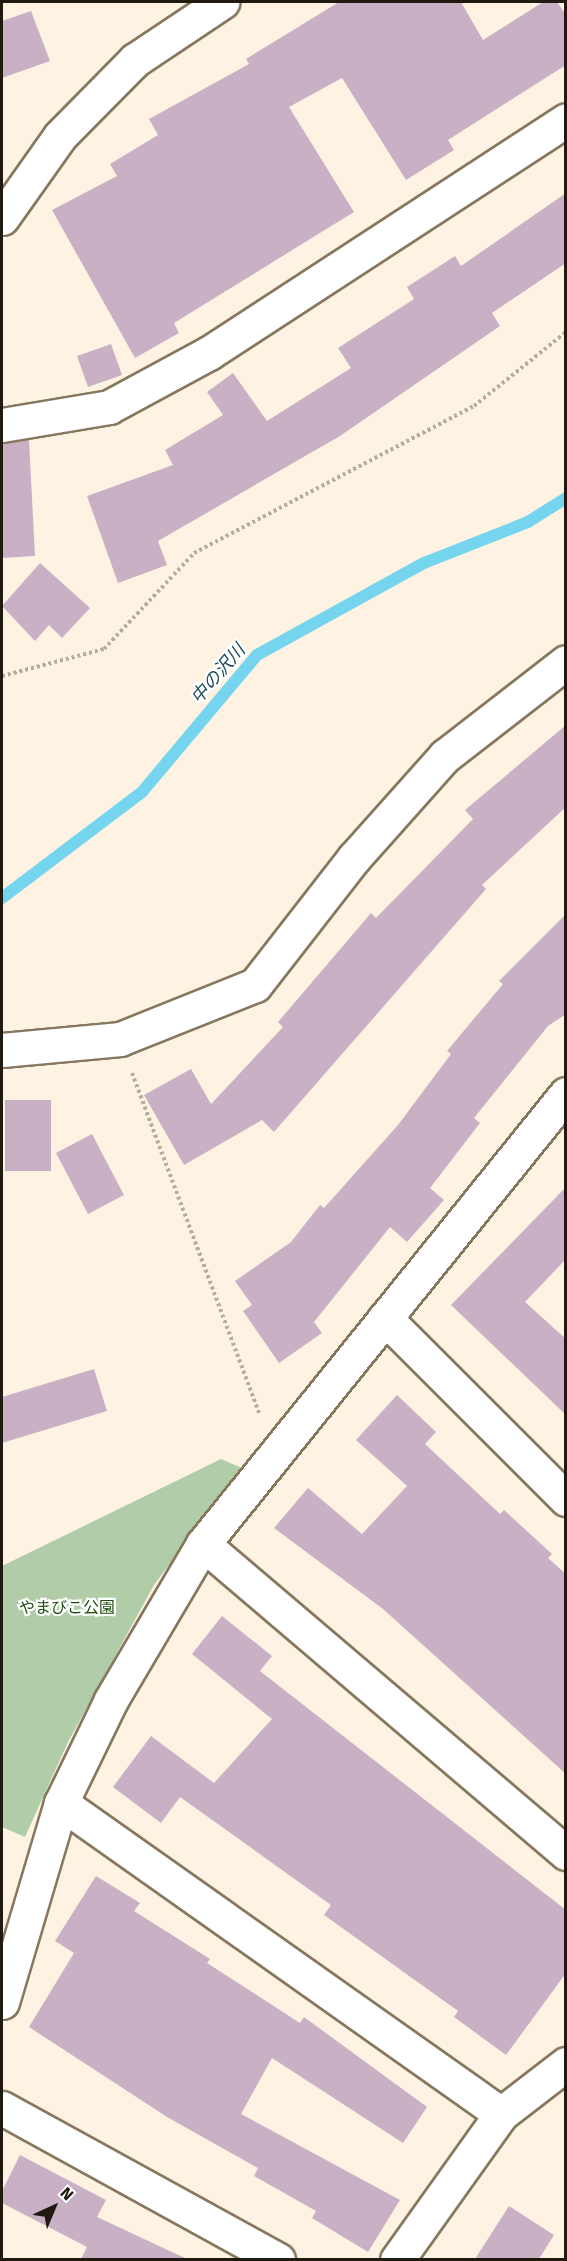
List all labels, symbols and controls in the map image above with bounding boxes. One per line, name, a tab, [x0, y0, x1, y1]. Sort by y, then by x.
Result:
water label: 中の沢川	[186, 640, 250, 708]
park label: やまびこ公園	[19, 1598, 115, 1618]
north arrow	[24, 2177, 84, 2237]
text: N	[56, 2183, 77, 2204]

